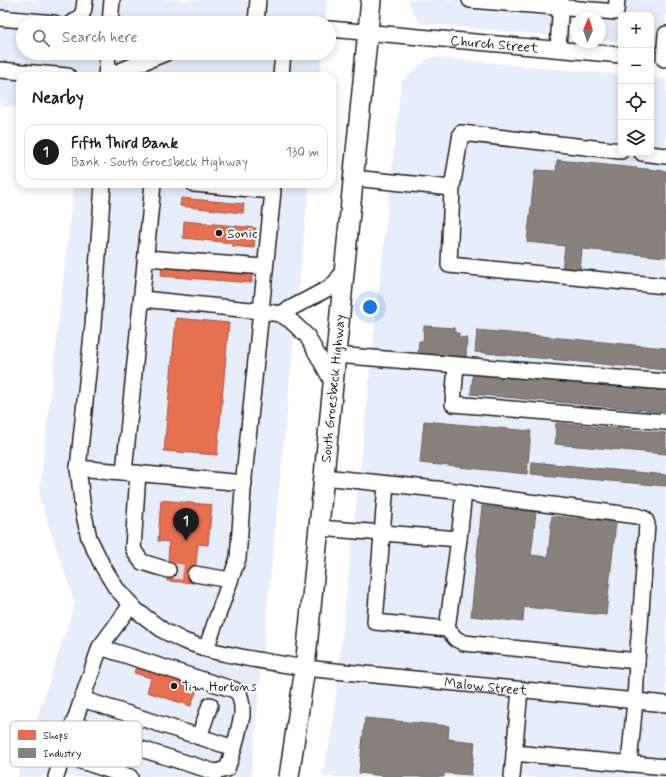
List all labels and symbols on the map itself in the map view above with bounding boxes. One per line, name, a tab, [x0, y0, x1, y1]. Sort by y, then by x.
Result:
north arrow	[570, 12, 606, 48]
street label: Church Street	[450, 32, 540, 58]
place label: Sonic	[227, 225, 258, 243]
marker: Sonic	[214, 228, 224, 238]
your location	[360, 297, 380, 317]
street label: South Groesbeck Highway	[317, 314, 350, 464]
pin: 1	[173, 508, 199, 541]
street label: Malow Street	[443, 674, 529, 700]
place label: Tim Hortons	[182, 678, 257, 696]
marker: Tim Hortons	[169, 681, 179, 691]
legend	[10, 721, 142, 767]
text: Shops	[43, 729, 68, 743]
text: Industry	[43, 747, 82, 761]

